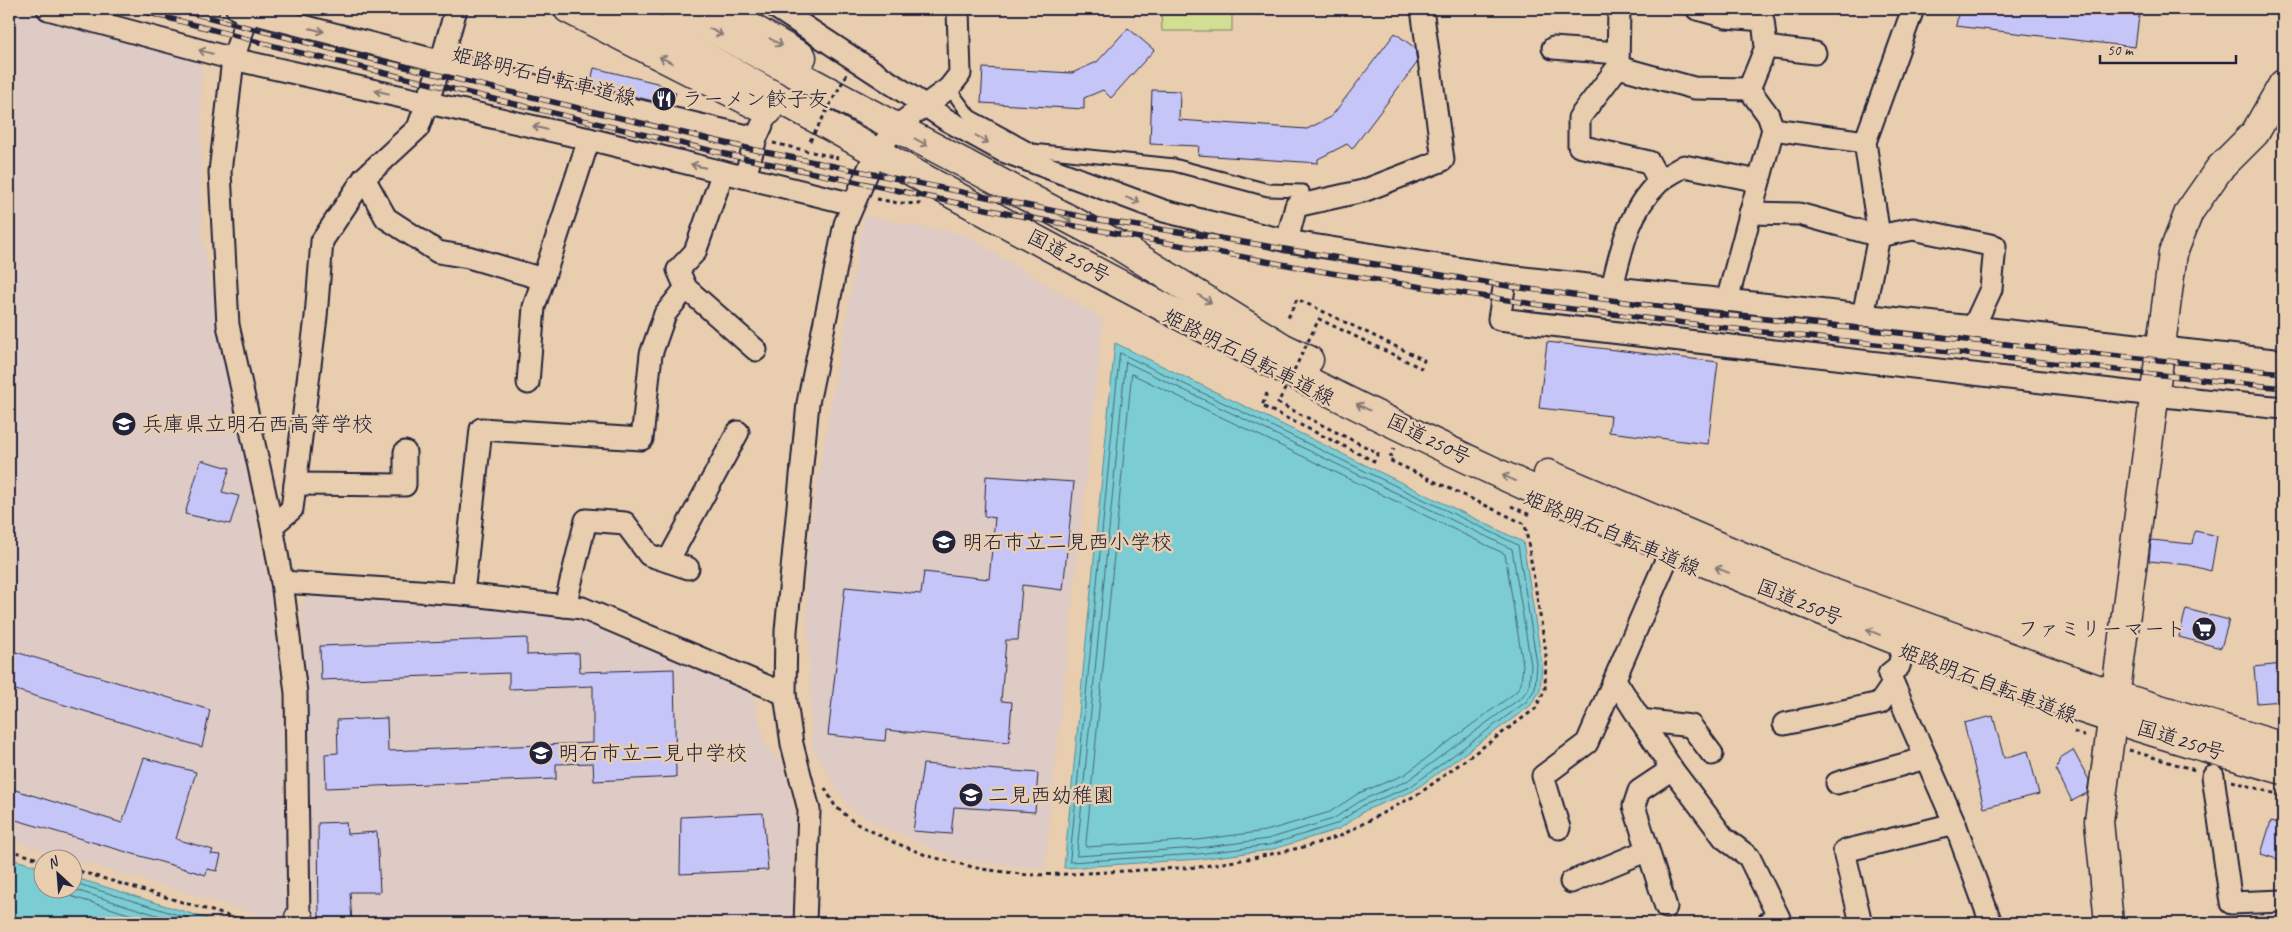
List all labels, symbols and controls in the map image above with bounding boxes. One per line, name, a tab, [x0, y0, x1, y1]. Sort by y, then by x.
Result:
one-way arrow	[309, 26, 325, 35]
one-way arrow	[709, 27, 724, 37]
scale bar	[2100, 32, 2236, 64]
one-way arrow	[768, 38, 783, 48]
street label: 姫路明石自転車道線	[449, 41, 639, 111]
text: 50 m	[2107, 41, 2134, 60]
one-way arrow	[199, 46, 215, 56]
one-way arrow	[658, 55, 673, 65]
restaurant icon: ラーメン餃子友	[651, 86, 677, 112]
place label: ラーメン餃子友	[682, 86, 829, 112]
one-way arrow	[374, 87, 390, 96]
one-way arrow	[533, 123, 549, 132]
one-way arrow	[974, 135, 989, 145]
one-way arrow	[914, 137, 929, 147]
one-way arrow	[691, 161, 707, 170]
one-way arrow	[1124, 196, 1140, 205]
one-way arrow	[1057, 213, 1072, 223]
street label: 国道250号	[1023, 223, 1115, 289]
one-way arrow	[1198, 295, 1212, 305]
street label: 姫路明石自転車道線	[1159, 303, 1339, 411]
one-way arrow	[1355, 402, 1370, 412]
street label: 国道250号	[1382, 407, 1476, 471]
school or university icon: 兵庫県立明石西高等学校	[111, 411, 137, 437]
place label: 兵庫県立明石西高等学校	[142, 411, 373, 437]
one-way arrow	[1502, 472, 1517, 482]
street label: 姫路明石自転車道線	[1520, 484, 1704, 582]
school or university icon: 明石市立二見西小学校	[931, 529, 957, 555]
place label: 明石市立二見西小学校	[962, 529, 1172, 555]
one-way arrow	[1715, 565, 1730, 574]
street label: 国道250号	[1753, 573, 1847, 631]
place label: ファミリーマート	[2018, 616, 2186, 642]
supermarket icon: ファミリーマート	[2191, 616, 2217, 642]
one-way arrow	[1865, 626, 1880, 635]
street label: 姫路明石自転車道線	[1895, 637, 2081, 729]
street label: 国道250号	[2134, 714, 2228, 766]
school or university icon: 明石市立二見中学校	[528, 740, 554, 766]
place label: 明石市立二見中学校	[558, 740, 747, 766]
school or university icon: 二見西幼稚園	[958, 782, 984, 808]
place label: 二見西幼稚園	[988, 782, 1114, 808]
north arrow	[32, 850, 82, 900]
text: N	[45, 852, 62, 872]

